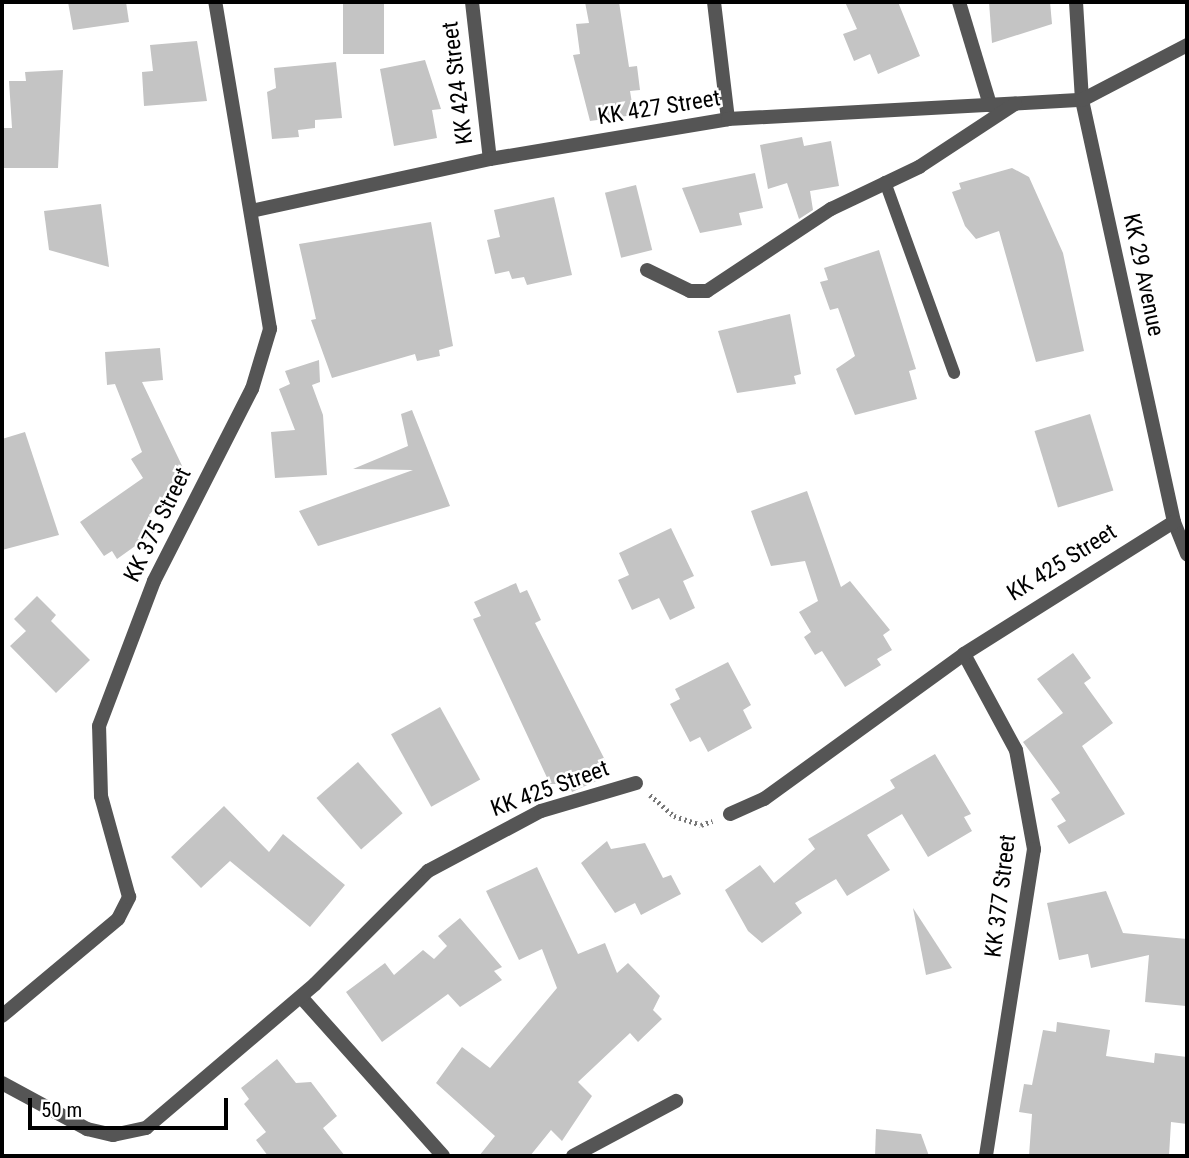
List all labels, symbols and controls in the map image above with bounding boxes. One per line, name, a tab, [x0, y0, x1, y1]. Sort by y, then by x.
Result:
street label: KK 424 Street	[437, 20, 479, 146]
street label: KK 427 Street	[596, 85, 722, 131]
street label: KK 29 Avenue	[1117, 211, 1169, 339]
street label: KK 375 Street	[119, 463, 197, 587]
street label: KK 425 Street	[1002, 519, 1122, 607]
street label: KK 425 Street	[487, 755, 613, 823]
street label: KK 377 Street	[980, 833, 1022, 959]
scale bar	[32, 1084, 231, 1128]
text: 50 m	[41, 1098, 82, 1122]

